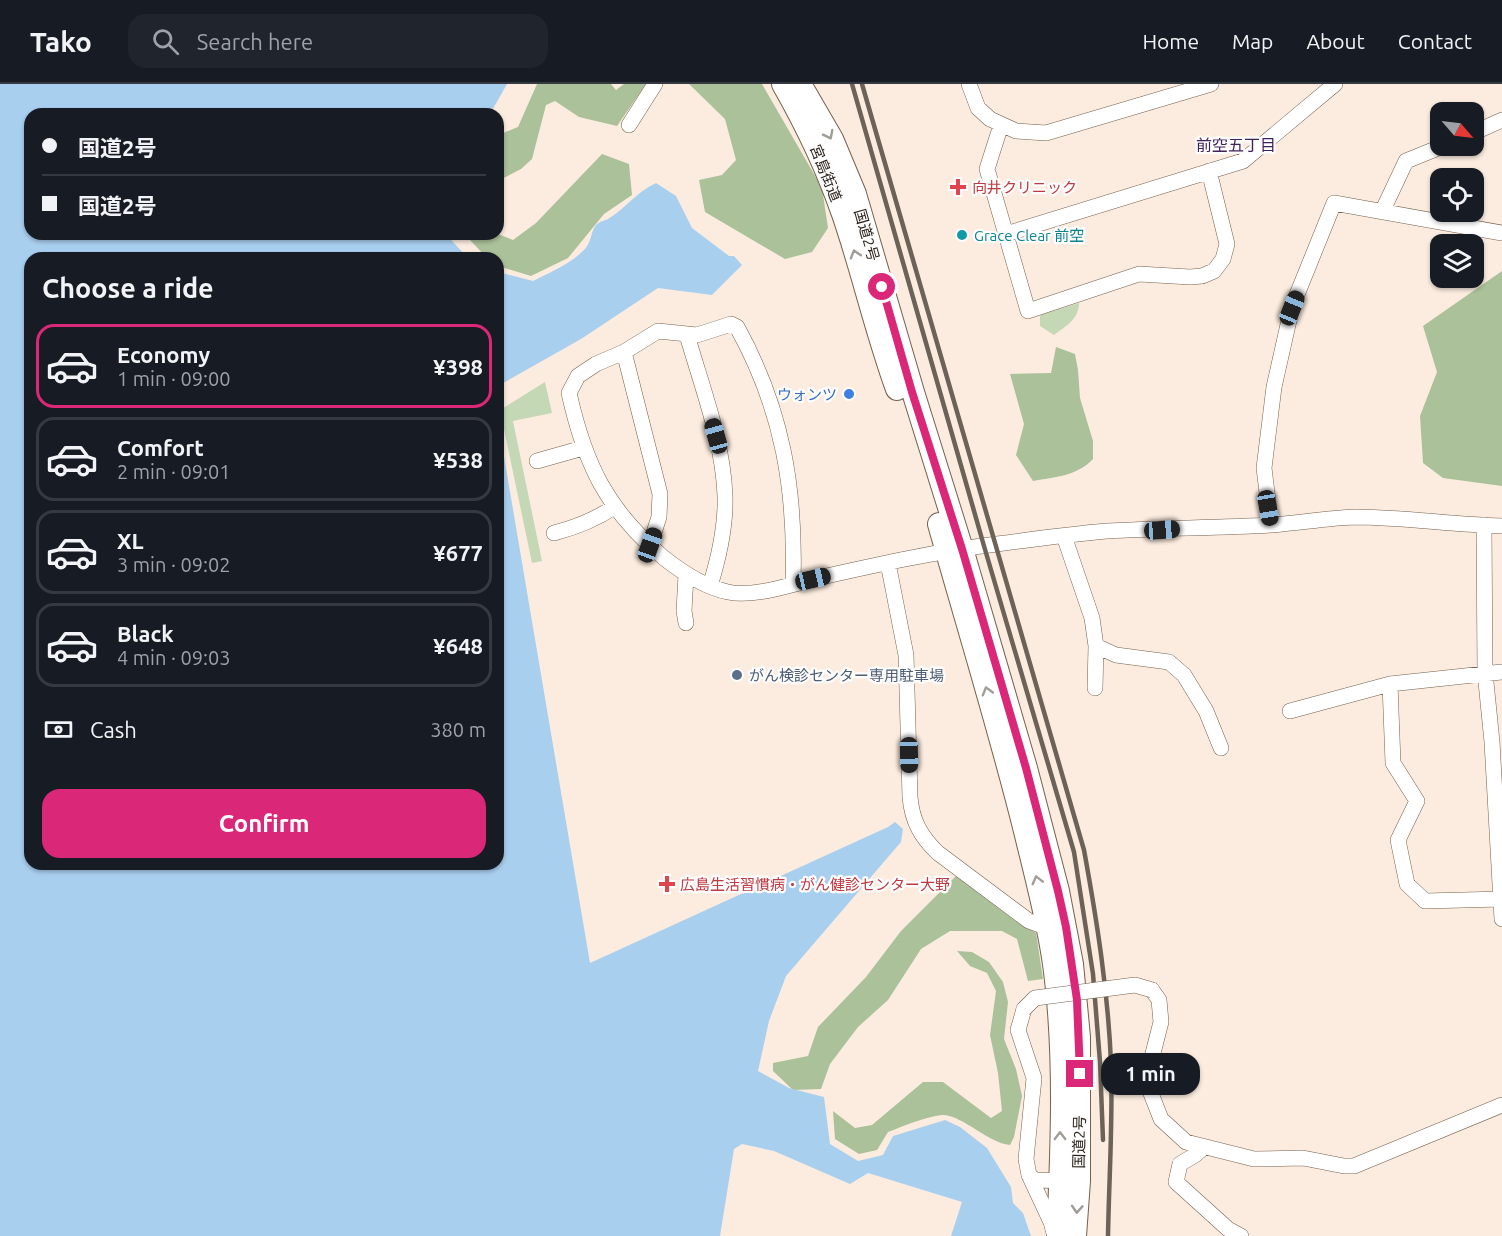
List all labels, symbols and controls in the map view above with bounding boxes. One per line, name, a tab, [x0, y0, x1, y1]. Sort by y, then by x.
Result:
search box	[128, 14, 548, 68]
icon: search	[149, 25, 182, 58]
text: Tako	[30, 26, 92, 57]
text: Search here	[197, 29, 313, 54]
text: Home	[1142, 29, 1199, 53]
text: Map	[1232, 29, 1273, 53]
text: About	[1306, 29, 1365, 53]
text: Contact	[1398, 29, 1472, 53]
north arrow	[1430, 102, 1484, 156]
map controls	[1430, 102, 1484, 288]
one-way arrow	[822, 128, 834, 139]
text: 国道2号	[78, 135, 156, 160]
district label: 前空五丁目	[1196, 136, 1276, 154]
street label: 宮島街道	[807, 142, 845, 204]
button: locate	[1430, 168, 1484, 222]
marker: 向井クリニック	[949, 178, 967, 196]
place label: 向井クリニック	[972, 179, 1077, 196]
text: 国道2号	[78, 193, 156, 218]
street label: 国道2号	[851, 207, 883, 263]
place label: Grace Clear 前空	[974, 227, 1084, 244]
marker: Grace Clear 前空	[955, 228, 969, 242]
button: layers	[1430, 234, 1484, 288]
one-way arrow	[850, 249, 862, 259]
text: Choose a ride	[42, 273, 214, 303]
route start	[868, 273, 895, 300]
car	[1277, 288, 1307, 328]
icon: car	[45, 339, 99, 393]
text: Economy	[117, 342, 210, 367]
text: ¥398	[433, 354, 483, 379]
text: 1 min · 09:00	[117, 367, 231, 390]
place label: ウォンツ	[777, 386, 837, 403]
marker: ウォンツ	[842, 387, 856, 401]
car	[702, 416, 730, 456]
icon: car	[45, 432, 99, 486]
text: Comfort	[117, 435, 204, 460]
text: ¥538	[433, 447, 483, 472]
text: 2 min · 09:01	[117, 460, 231, 483]
car	[1256, 489, 1280, 527]
car	[1143, 520, 1181, 540]
icon: car	[45, 525, 99, 579]
car	[635, 525, 665, 565]
text: XL	[117, 528, 144, 553]
text: ¥677	[433, 540, 483, 565]
text: 3 min · 09:02	[117, 553, 231, 576]
car	[793, 566, 833, 592]
icon: car	[45, 618, 99, 672]
text: Black	[117, 621, 174, 646]
text: ¥648	[433, 633, 483, 658]
text: 4 min · 09:03	[117, 646, 231, 669]
place label: がん検診センター専用駐車場	[749, 667, 944, 684]
marker: がん検診センター専用駐車場	[730, 668, 744, 682]
one-way arrow	[982, 686, 994, 697]
icon: cash	[42, 713, 75, 746]
text: Cash	[90, 717, 137, 742]
text: 380 m	[430, 718, 486, 741]
car	[900, 737, 918, 773]
button: Confirm	[42, 789, 486, 858]
marker: 広島生活習慣病・がん健診センター大野	[658, 875, 676, 893]
one-way arrow	[1031, 875, 1044, 885]
place label: 広島生活習慣病・がん健診センター大野	[680, 876, 950, 893]
callout: 1 min	[1101, 1053, 1200, 1095]
route end	[1066, 1060, 1093, 1087]
text: 1 min	[1125, 1062, 1176, 1085]
street label: 国道2号	[1070, 1115, 1088, 1169]
one-way arrow	[1054, 1131, 1066, 1140]
one-way arrow	[1071, 1204, 1084, 1213]

